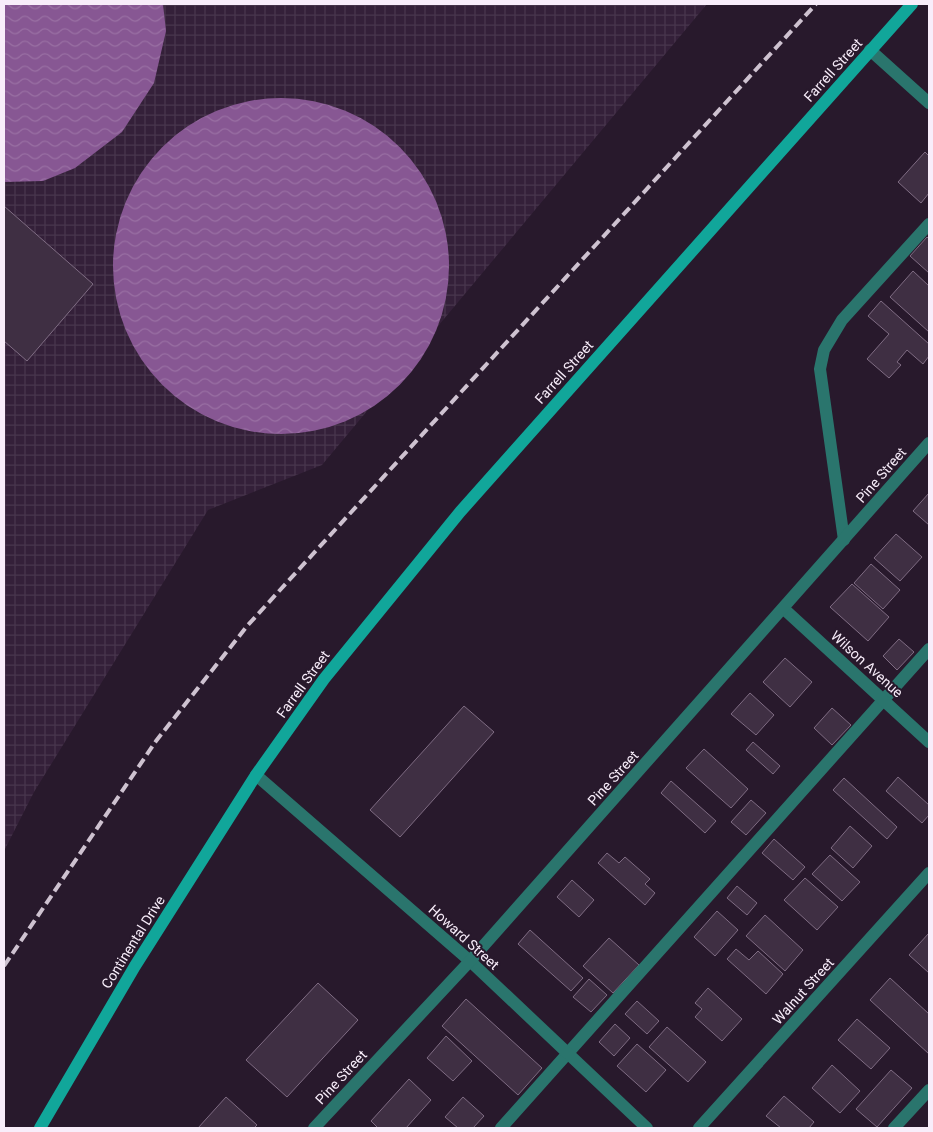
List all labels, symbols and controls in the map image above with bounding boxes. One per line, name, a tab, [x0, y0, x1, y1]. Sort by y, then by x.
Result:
street label: Farrell Street	[801, 35, 866, 105]
street label: Farrell Street	[532, 337, 597, 407]
street label: Pine Street	[853, 444, 910, 506]
street label: Wilson Avenue	[828, 627, 906, 701]
street label: Farrell Street	[273, 647, 333, 721]
street label: Pine Street	[584, 747, 642, 809]
street label: Continental Drive	[98, 893, 168, 991]
street label: Howard Street	[426, 901, 503, 973]
street label: Walnut Street	[769, 954, 837, 1027]
street label: Pine Street	[312, 1046, 370, 1107]

